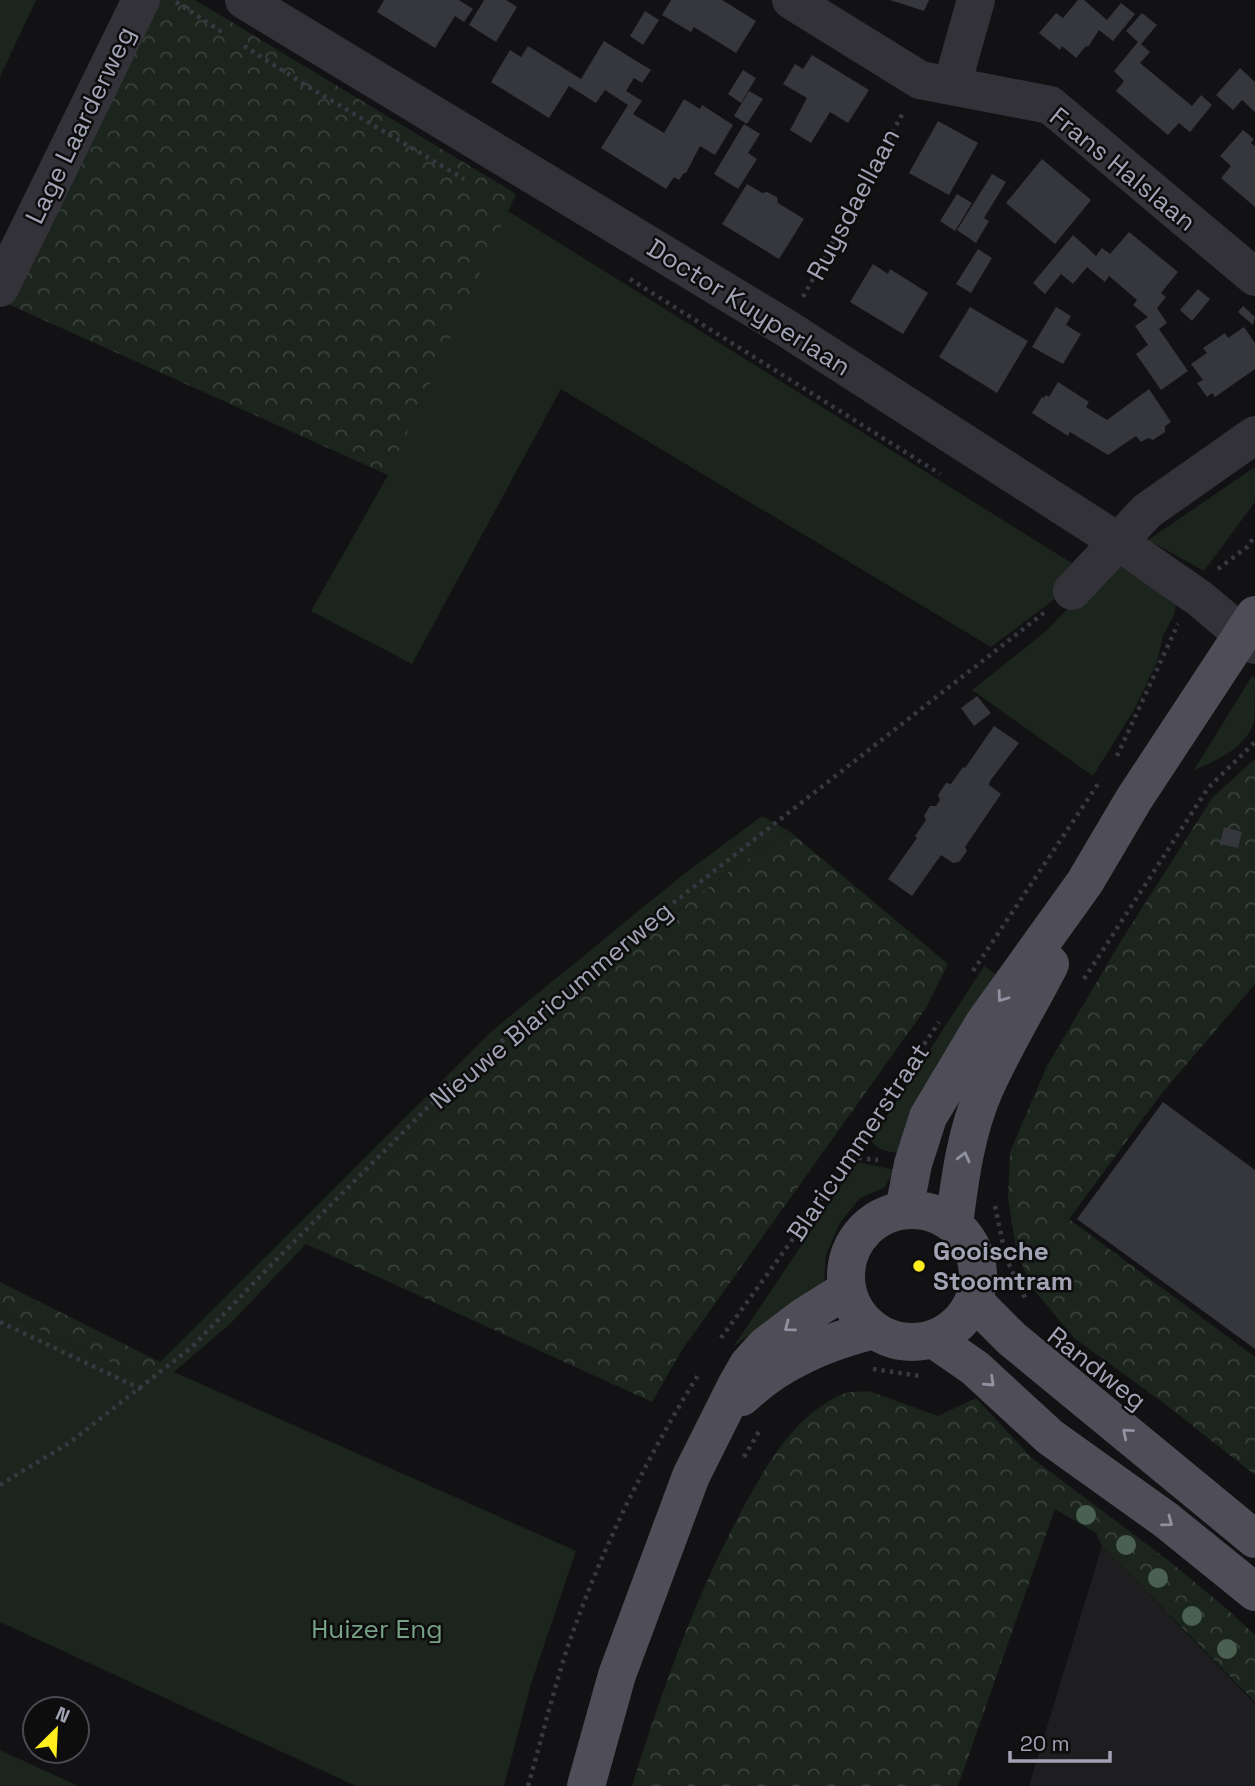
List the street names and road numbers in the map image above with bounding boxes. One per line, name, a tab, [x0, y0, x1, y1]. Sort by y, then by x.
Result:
street label: Lage Laarderweg	[17, 21, 143, 229]
street label: Frans Halslaan	[1043, 99, 1203, 239]
street label: Ruysdaellaan	[799, 122, 907, 286]
street label: Doctor Kuyperlaan	[641, 231, 857, 383]
street label: Nieuwe Blaricummerweg	[423, 894, 679, 1116]
street label: Blaricummerstraat	[779, 1037, 937, 1247]
street label: Randweg	[1041, 1319, 1153, 1417]

